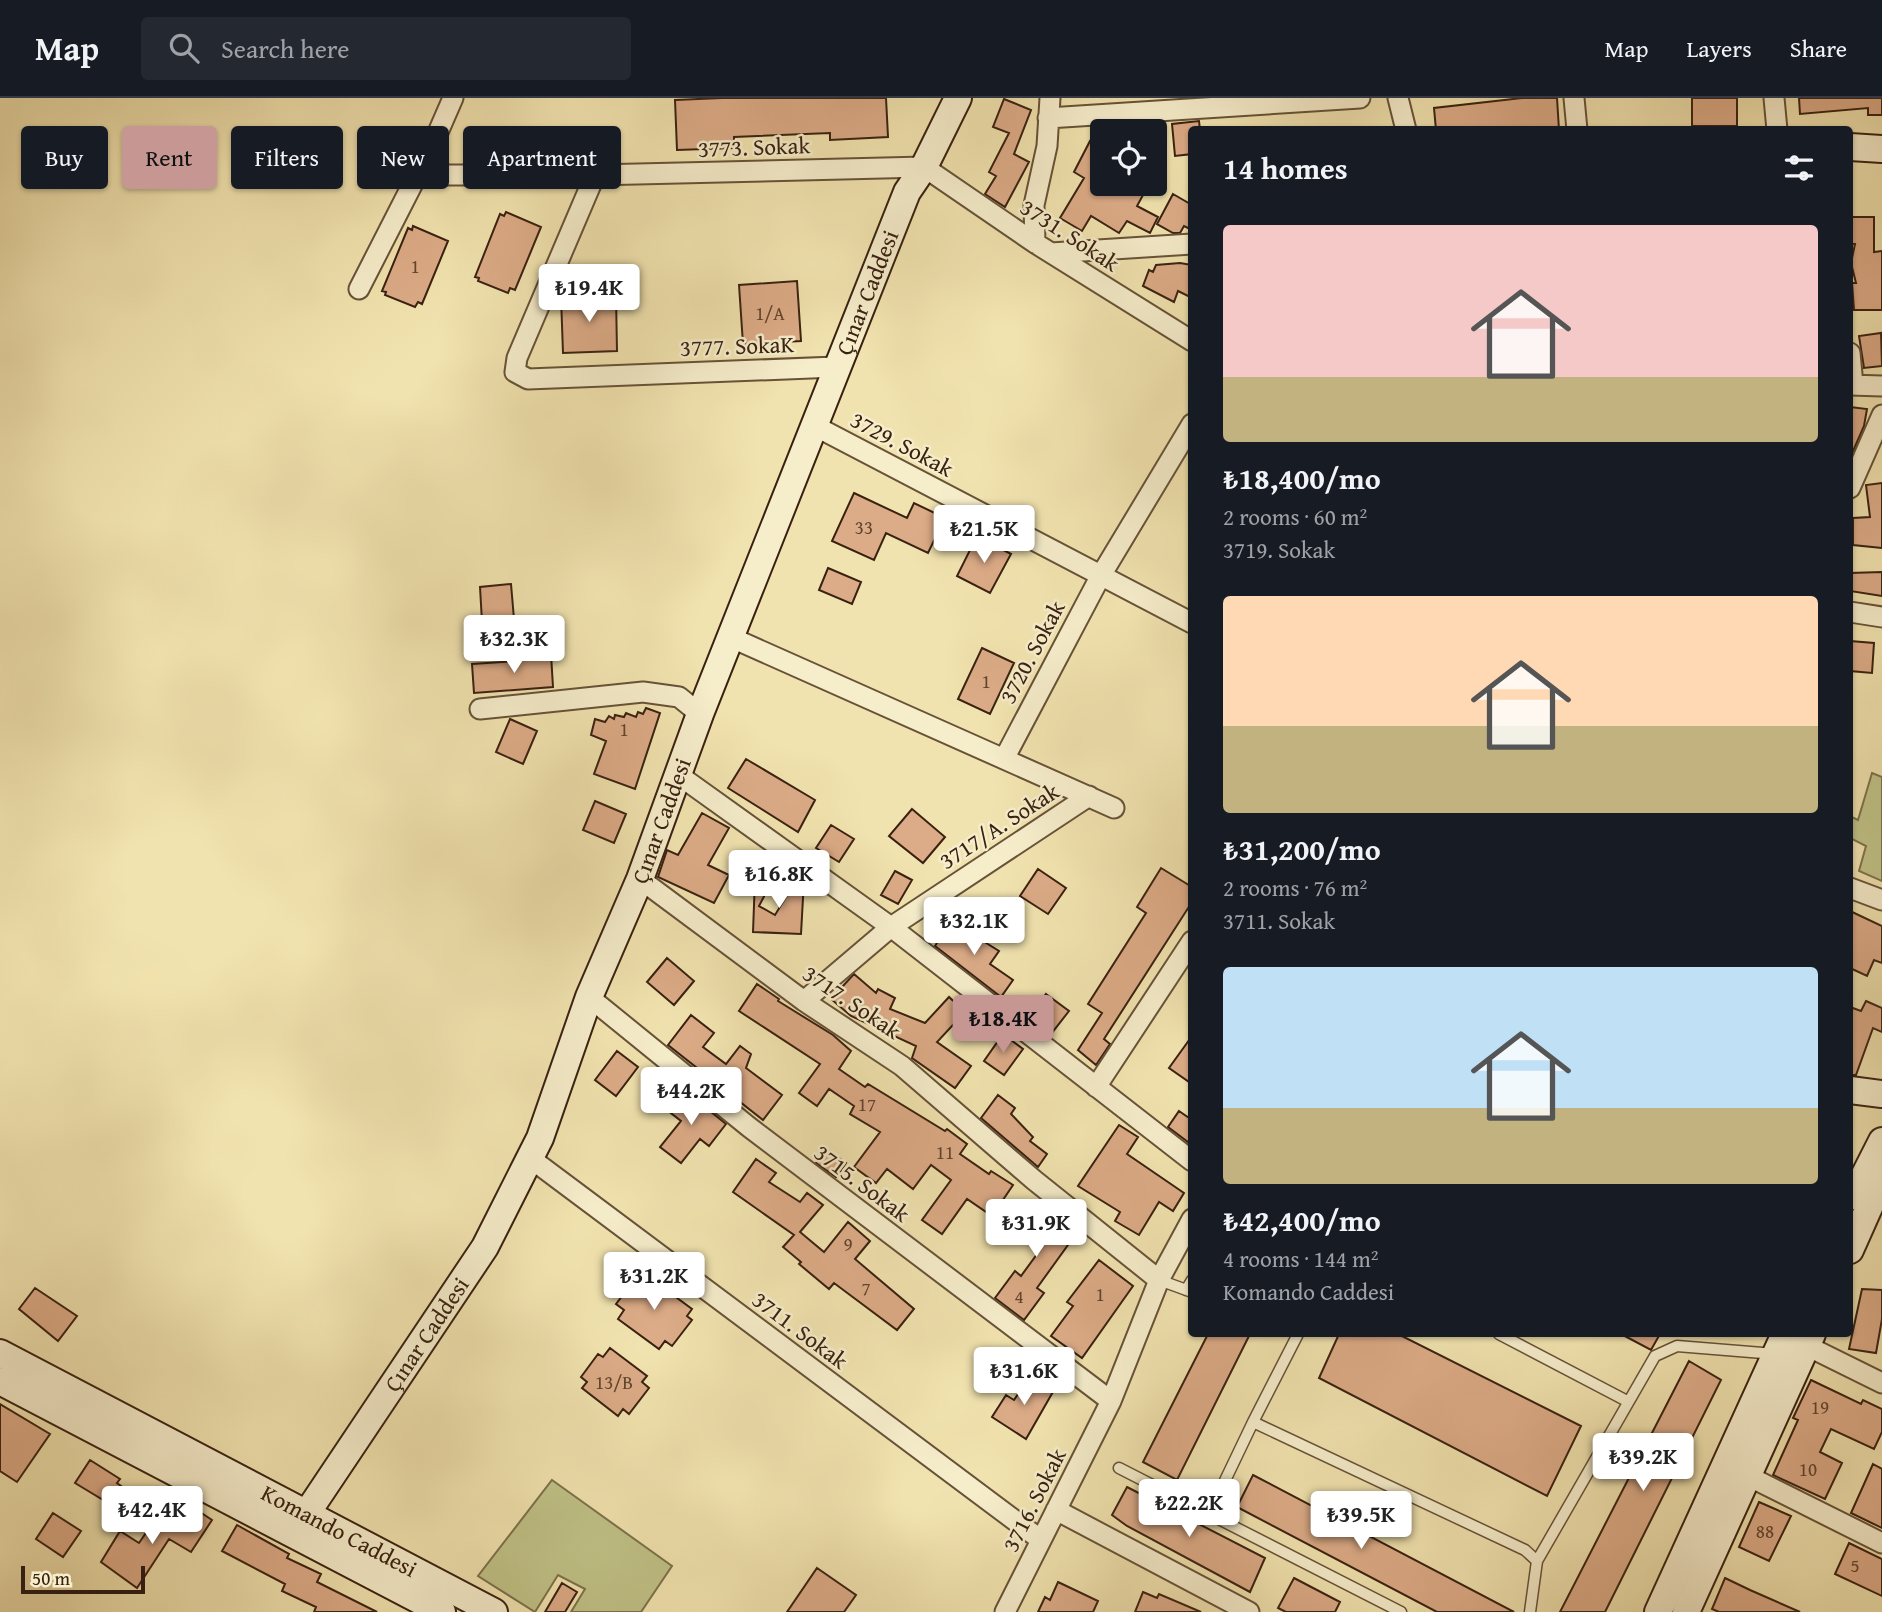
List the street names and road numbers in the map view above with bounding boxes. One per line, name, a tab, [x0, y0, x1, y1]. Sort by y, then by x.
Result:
street label: 3773. Sokak	[697, 128, 811, 165]
street label: 3731. Sokak	[1014, 190, 1127, 279]
street label: Çınar Caddesi	[827, 225, 906, 360]
street label: 3777. SokaK	[679, 327, 795, 364]
street label: 3729. Sokak	[845, 403, 960, 485]
street label: 3720. Sokak	[991, 594, 1073, 709]
street label: Çınar Caddesi	[623, 753, 699, 888]
street label: 3717/A. Sokak	[932, 774, 1065, 877]
street label: 3717. Sokak	[797, 957, 908, 1047]
street label: 3715. Sokak	[808, 1136, 917, 1230]
street label: Çınar Caddesi	[376, 1270, 476, 1398]
street label: 3711. Sokak	[746, 1283, 855, 1377]
street label: 3716. Sokak	[993, 1442, 1074, 1557]
street label: Komando Caddesi	[256, 1476, 423, 1585]

